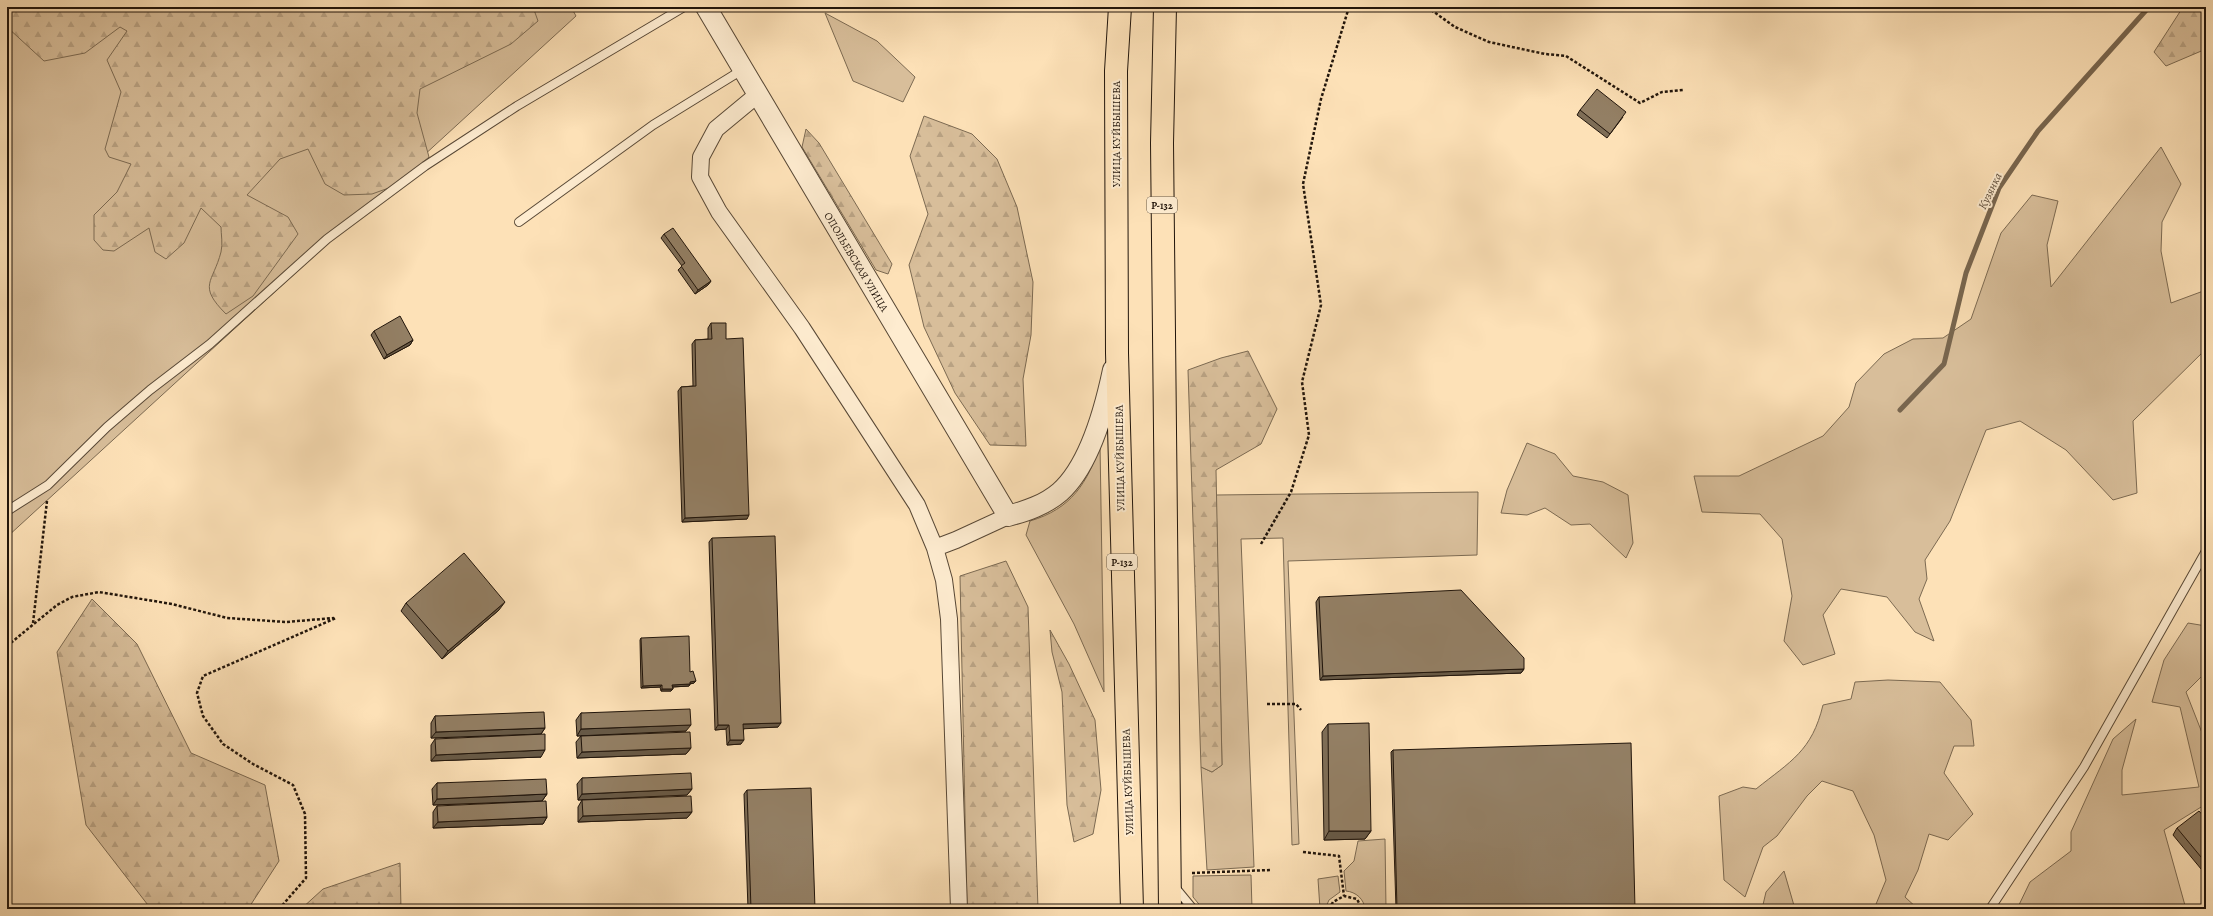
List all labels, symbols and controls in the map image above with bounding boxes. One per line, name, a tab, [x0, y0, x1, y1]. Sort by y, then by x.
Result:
street label: УЛИЦА КУЙБЫШЕВА	[1109, 80, 1124, 187]
water label: Кузянка	[1974, 170, 2006, 212]
road number: Р-132	[1147, 197, 1177, 213]
street label: ОПОЛЬЕВСКАЯ УЛИЦА	[820, 209, 892, 315]
street label: УЛИЦА КУЙБЫШЕВА	[1112, 404, 1128, 511]
road number: Р-132	[1107, 554, 1137, 570]
street label: УЛИЦА КУЙБЫШЕВА	[1119, 728, 1137, 835]

